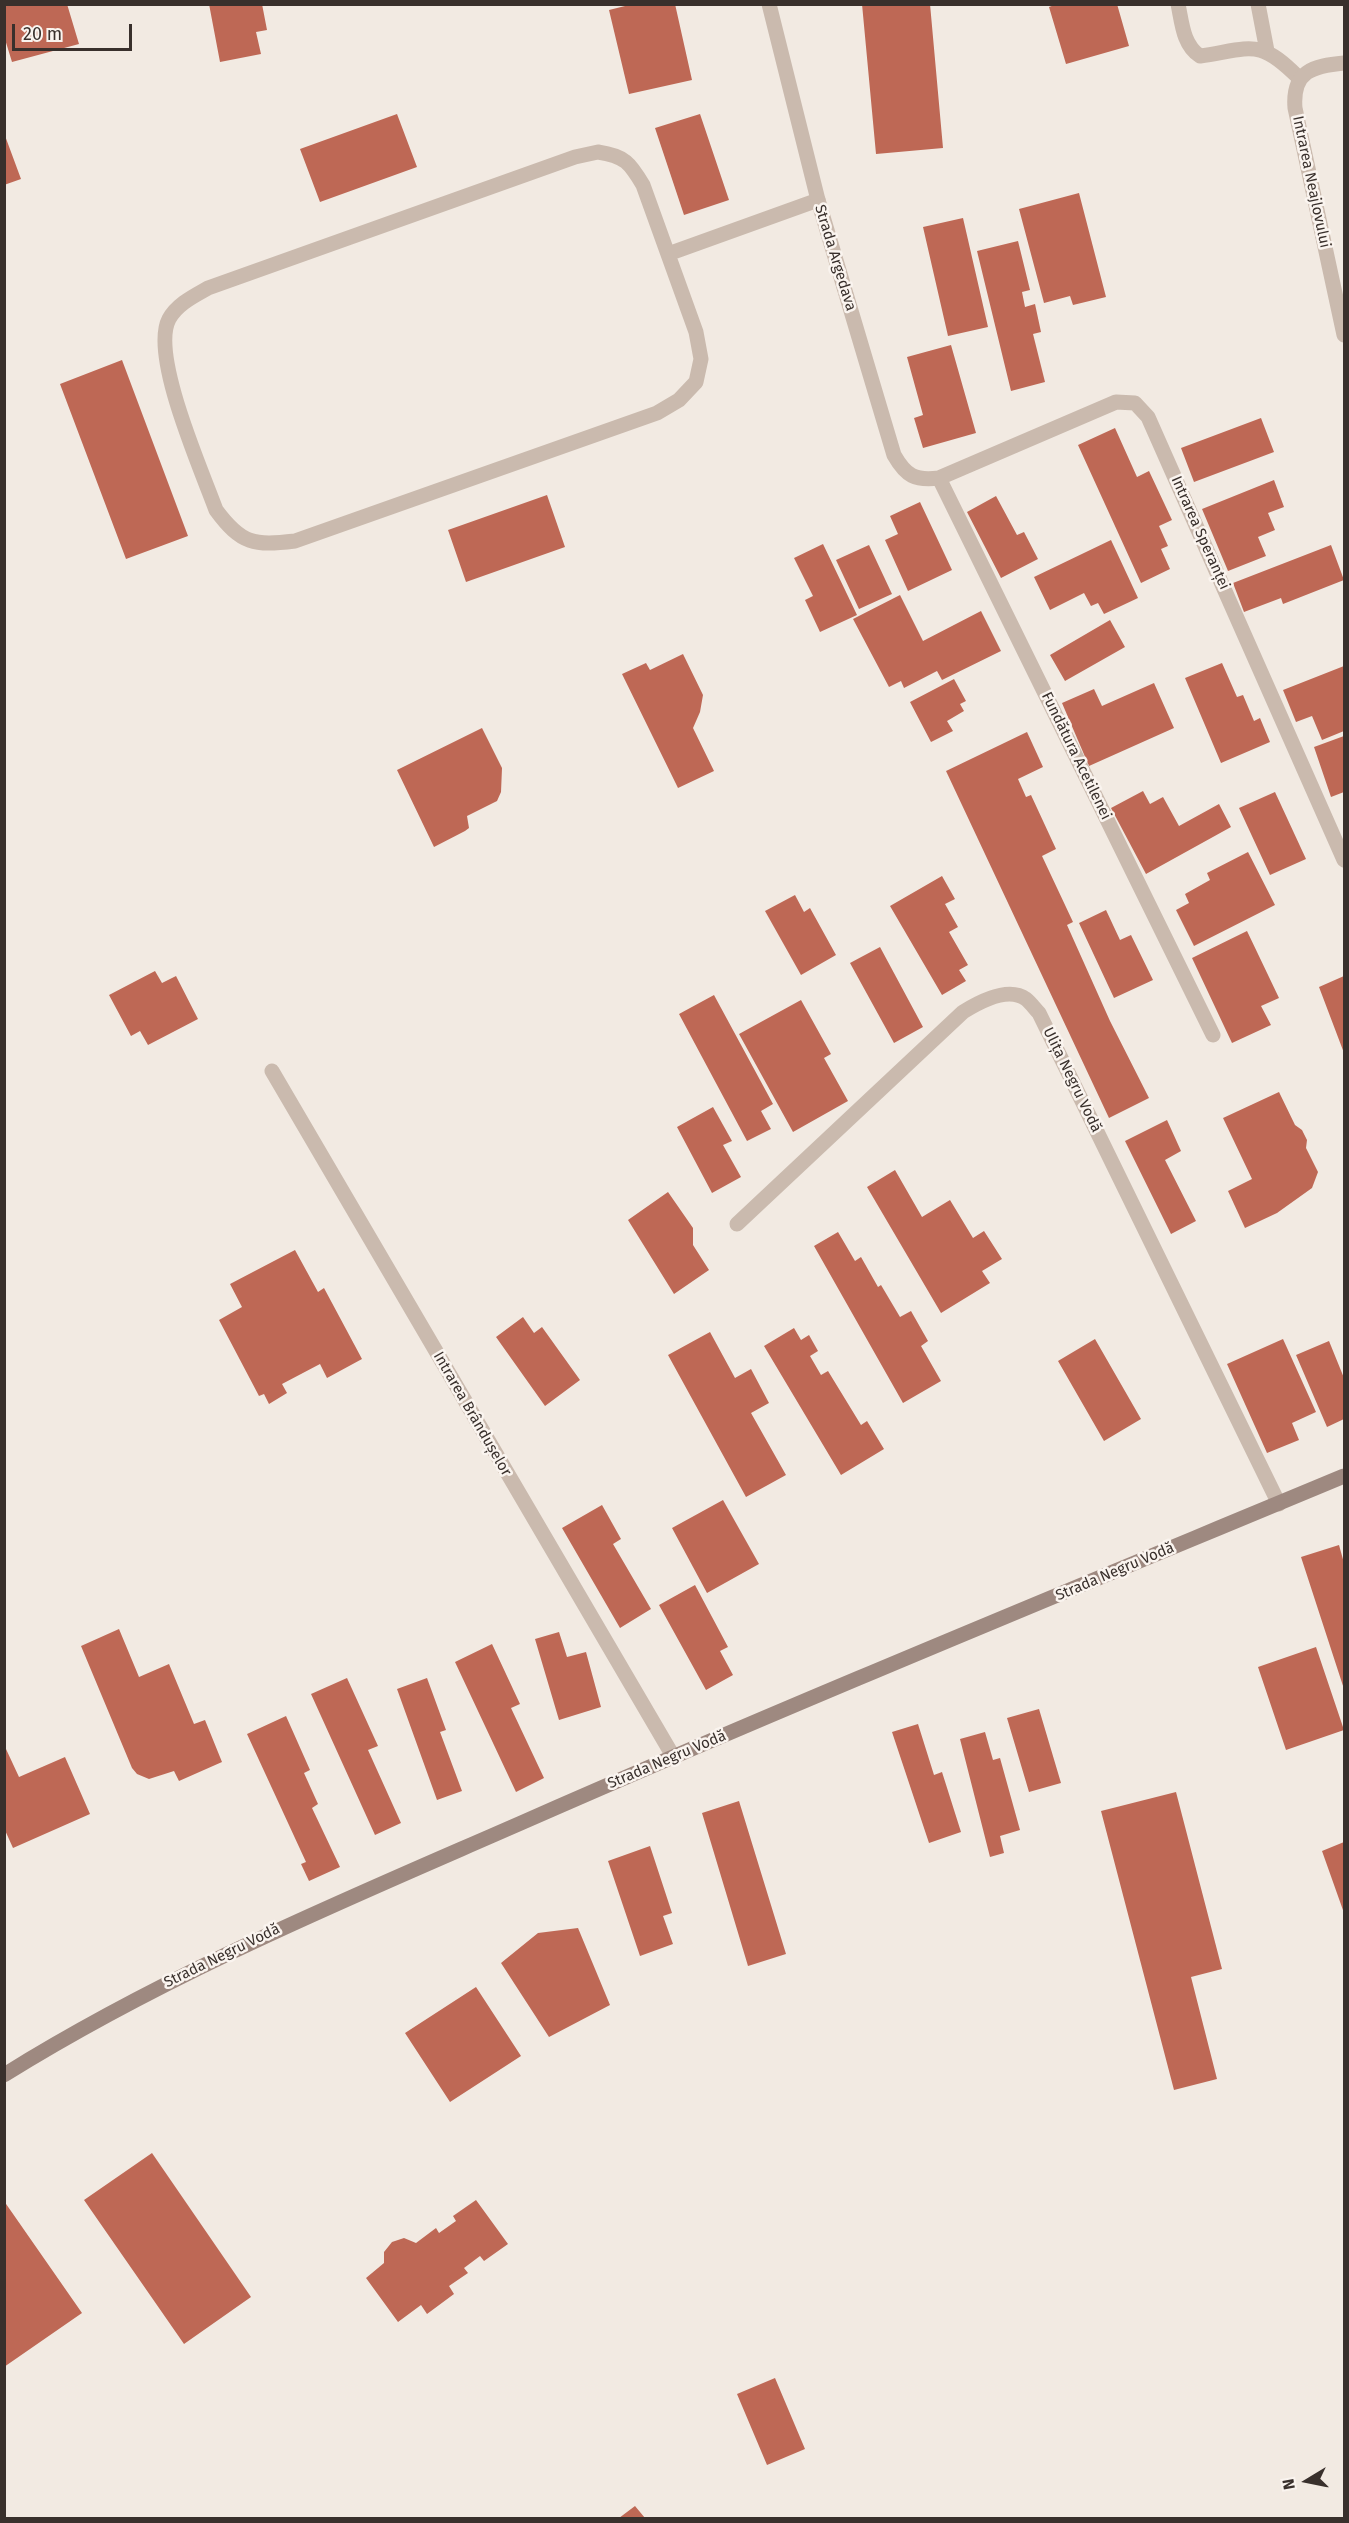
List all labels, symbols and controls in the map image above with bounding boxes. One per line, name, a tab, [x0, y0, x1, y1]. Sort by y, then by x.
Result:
scale bar	[15, 12, 135, 50]
text: 20 m	[23, 23, 62, 45]
street label: Intrarea Neajlovului	[1288, 114, 1334, 250]
street label: Strada Argedava	[810, 203, 860, 313]
street label: Intrarea Speranței	[1167, 473, 1233, 593]
street label: Fundătura Acetilenei	[1037, 689, 1115, 823]
street label: Ulița Negru Vodă	[1039, 1025, 1105, 1135]
street label: Intrarea Brândușelor	[429, 1349, 515, 1479]
street label: Strada Negru Vodă	[1053, 1539, 1177, 1605]
street label: Strada Negru Vodă	[605, 1727, 729, 1793]
street label: Strada Negru Vodă	[161, 1920, 283, 1992]
north arrow	[1277, 2451, 1337, 2511]
text: N	[1279, 2477, 1299, 2491]

